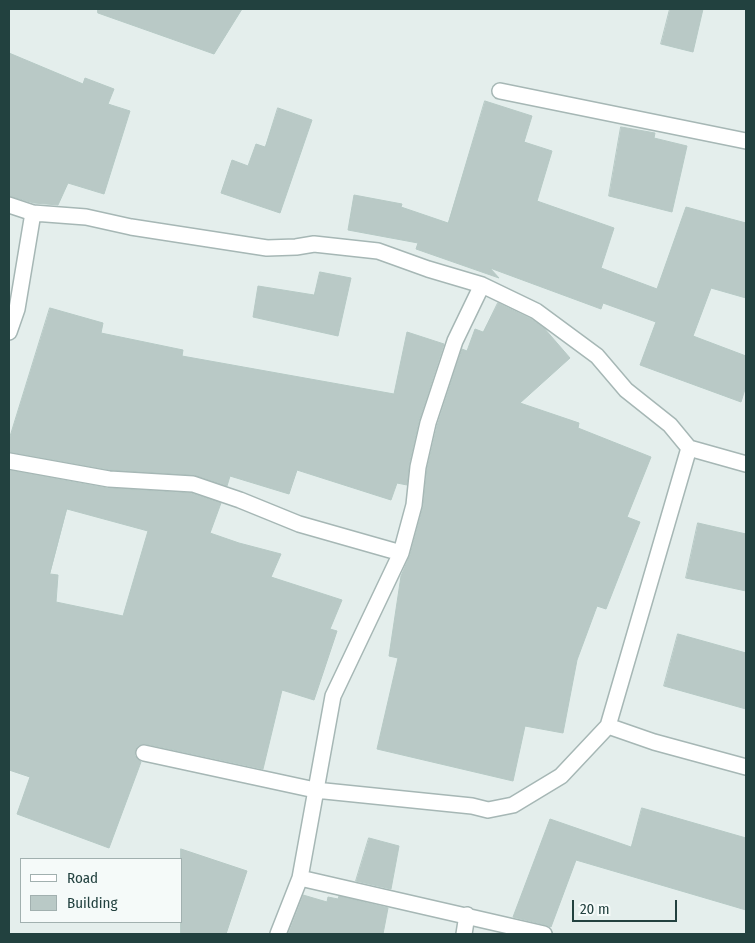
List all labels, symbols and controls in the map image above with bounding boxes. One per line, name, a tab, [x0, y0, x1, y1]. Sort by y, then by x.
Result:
legend	[20, 858, 182, 923]
text: Road	[67, 869, 98, 887]
scale bar	[575, 890, 680, 922]
text: Building	[67, 894, 118, 912]
text: 20 m	[580, 900, 610, 918]

